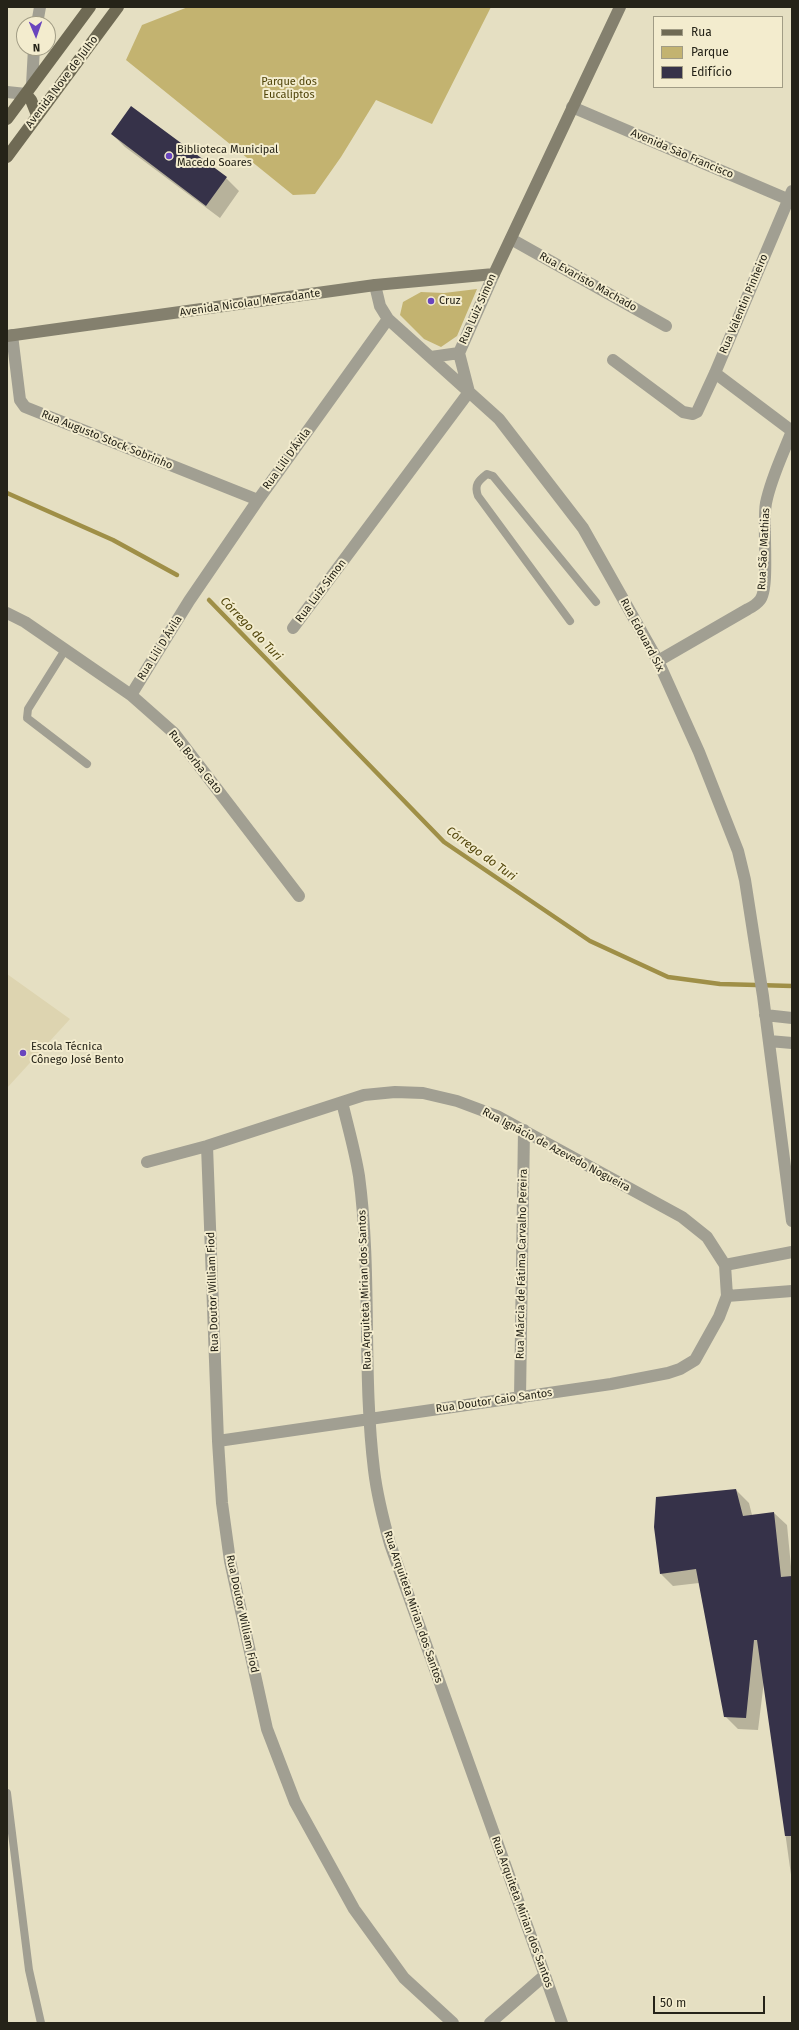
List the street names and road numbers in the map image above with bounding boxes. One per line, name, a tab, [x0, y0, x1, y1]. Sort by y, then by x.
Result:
street label: Avenida Nove de Julho	[23, 33, 101, 131]
street label: Avenida São Francisco	[629, 126, 735, 182]
street label: Rua Evaristo Machado	[537, 250, 639, 314]
street label: Rua Valentin Pinheiro	[717, 252, 771, 356]
street label: Rua Luiz Simon	[457, 272, 499, 346]
street label: Avenida Nicolau Mercadante	[179, 287, 321, 319]
street label: Rua Augusto Stock Sobrinho	[39, 408, 175, 472]
street label: Rua Lili D'Ávila	[260, 426, 314, 492]
street label: Rua São Mathias	[755, 508, 773, 590]
street label: Rua Luiz Simon	[293, 557, 349, 625]
street label: Rua Edouard Six	[617, 596, 667, 674]
street label: Rua Lili D Ávila	[135, 613, 185, 683]
street label: Rua Borba Gato	[165, 728, 225, 796]
street label: Rua Ignácio de Azevedo Nogueira	[480, 1105, 632, 1195]
street label: Rua Márcia de Fátima Carvalho Pereira	[514, 1169, 530, 1359]
street label: Rua Arquiteta Mirian dos Santos	[356, 1210, 374, 1370]
street label: Rua Doutor William Fiod	[204, 1232, 222, 1352]
street label: Rua Doutor Caio Santos	[435, 1386, 553, 1416]
street label: Rua Arquiteta Mirian dos Santos	[381, 1529, 445, 1685]
street label: Rua Doutor William Fiod	[223, 1554, 261, 1674]
street label: Rua Arquiteta Mirian dos Santos	[488, 1835, 556, 1989]

